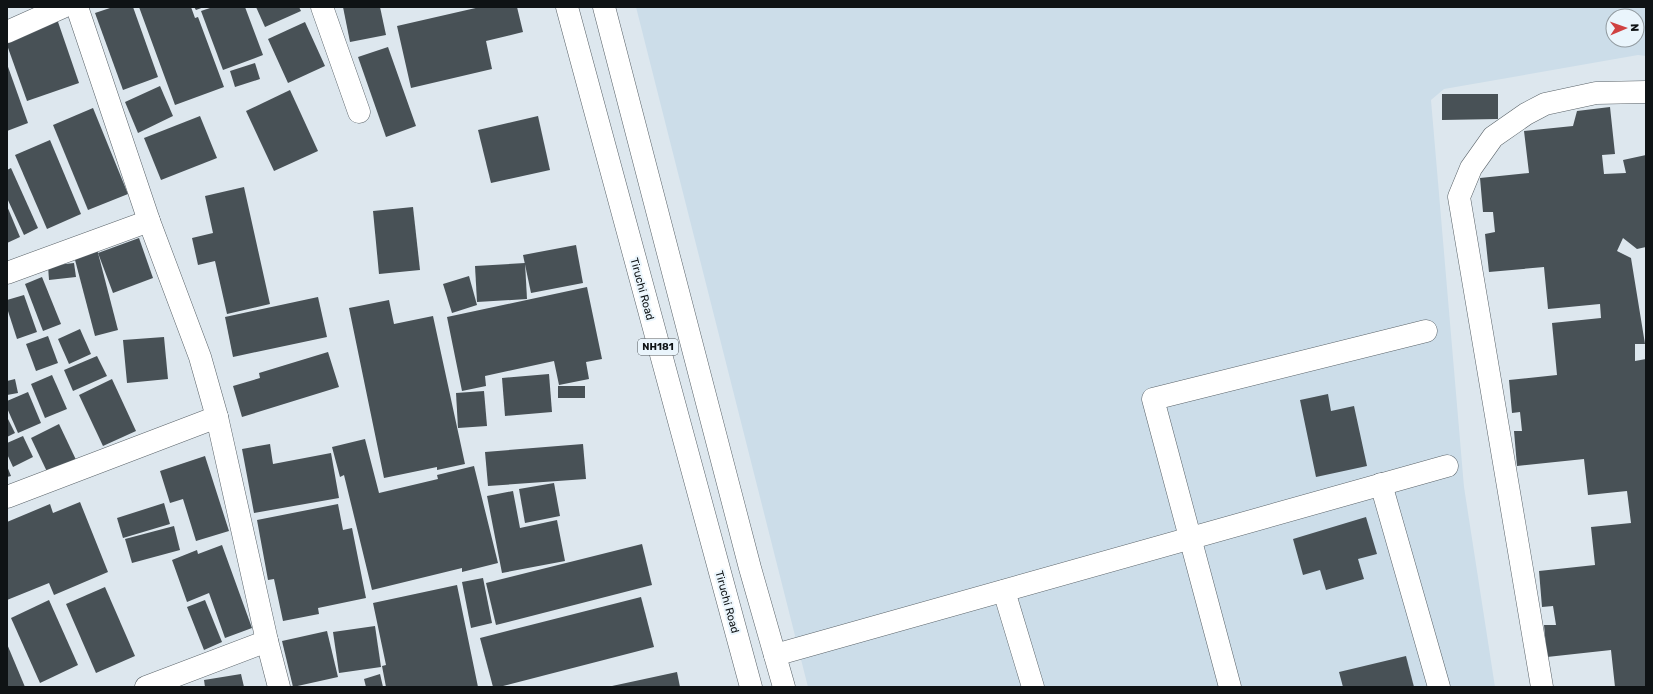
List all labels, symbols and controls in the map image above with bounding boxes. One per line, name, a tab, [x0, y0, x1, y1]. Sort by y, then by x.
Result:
north arrow	[1605, 8, 1645, 48]
text: N	[1628, 23, 1641, 32]
street label: Tiruchi Road	[627, 256, 657, 322]
road number: NH181	[638, 339, 678, 355]
street label: Tiruchi Road	[712, 569, 742, 635]

